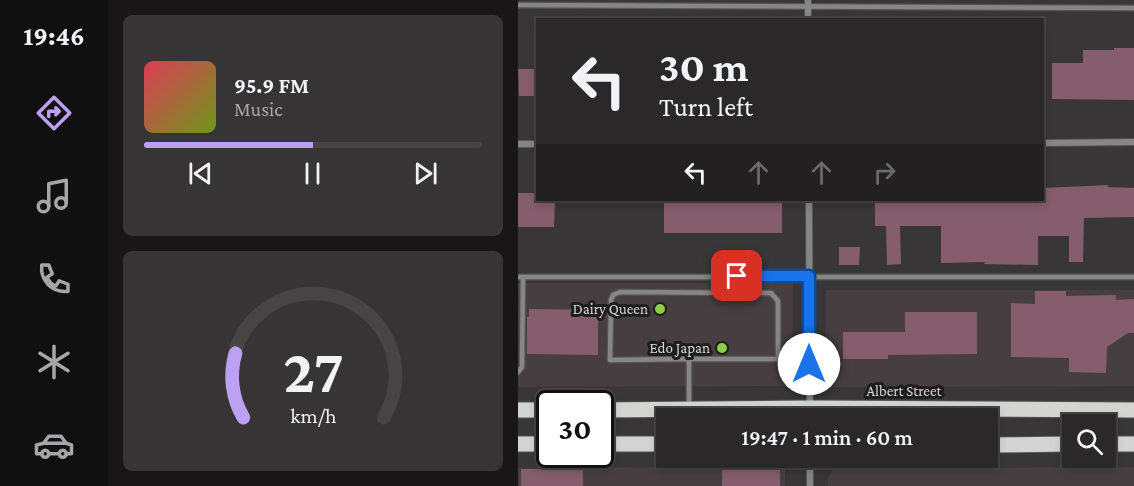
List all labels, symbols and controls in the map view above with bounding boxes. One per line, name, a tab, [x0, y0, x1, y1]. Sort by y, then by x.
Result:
text: 19:46	[23, 21, 85, 51]
icon: left	[560, 42, 638, 120]
text: 30 m	[659, 43, 749, 90]
text: 95.9 FM	[234, 73, 309, 98]
icon: directions	[33, 92, 75, 134]
text: Turn left	[659, 92, 753, 122]
text: Music	[234, 98, 283, 120]
icon: left	[679, 156, 712, 189]
icon: ahead	[742, 156, 775, 189]
icon: ahead	[805, 156, 838, 189]
icon: right	[868, 156, 901, 189]
icon: previous	[184, 157, 217, 190]
icon: pause	[296, 157, 329, 190]
icon: next	[409, 157, 442, 190]
icon: music	[33, 175, 75, 217]
pin	[711, 250, 762, 301]
icon: phone	[33, 258, 75, 300]
icon: arrive	[720, 259, 753, 292]
place label: Dairy Queen	[573, 301, 648, 318]
marker: Dairy Queen	[653, 302, 667, 316]
position arrow	[777, 332, 841, 396]
text: 27	[283, 336, 343, 405]
place label: Edo Japan	[649, 340, 710, 357]
icon: climate	[33, 341, 75, 383]
marker: Edo Japan	[715, 341, 729, 355]
street label: Albert Street	[866, 383, 943, 399]
speed limit sign: 30	[536, 390, 614, 468]
text: km/h	[290, 404, 337, 428]
map controls	[1062, 414, 1116, 468]
button: search	[1062, 414, 1116, 468]
icon: car	[33, 424, 75, 466]
text: 19:47 · 1 min · 60 m	[741, 425, 913, 450]

